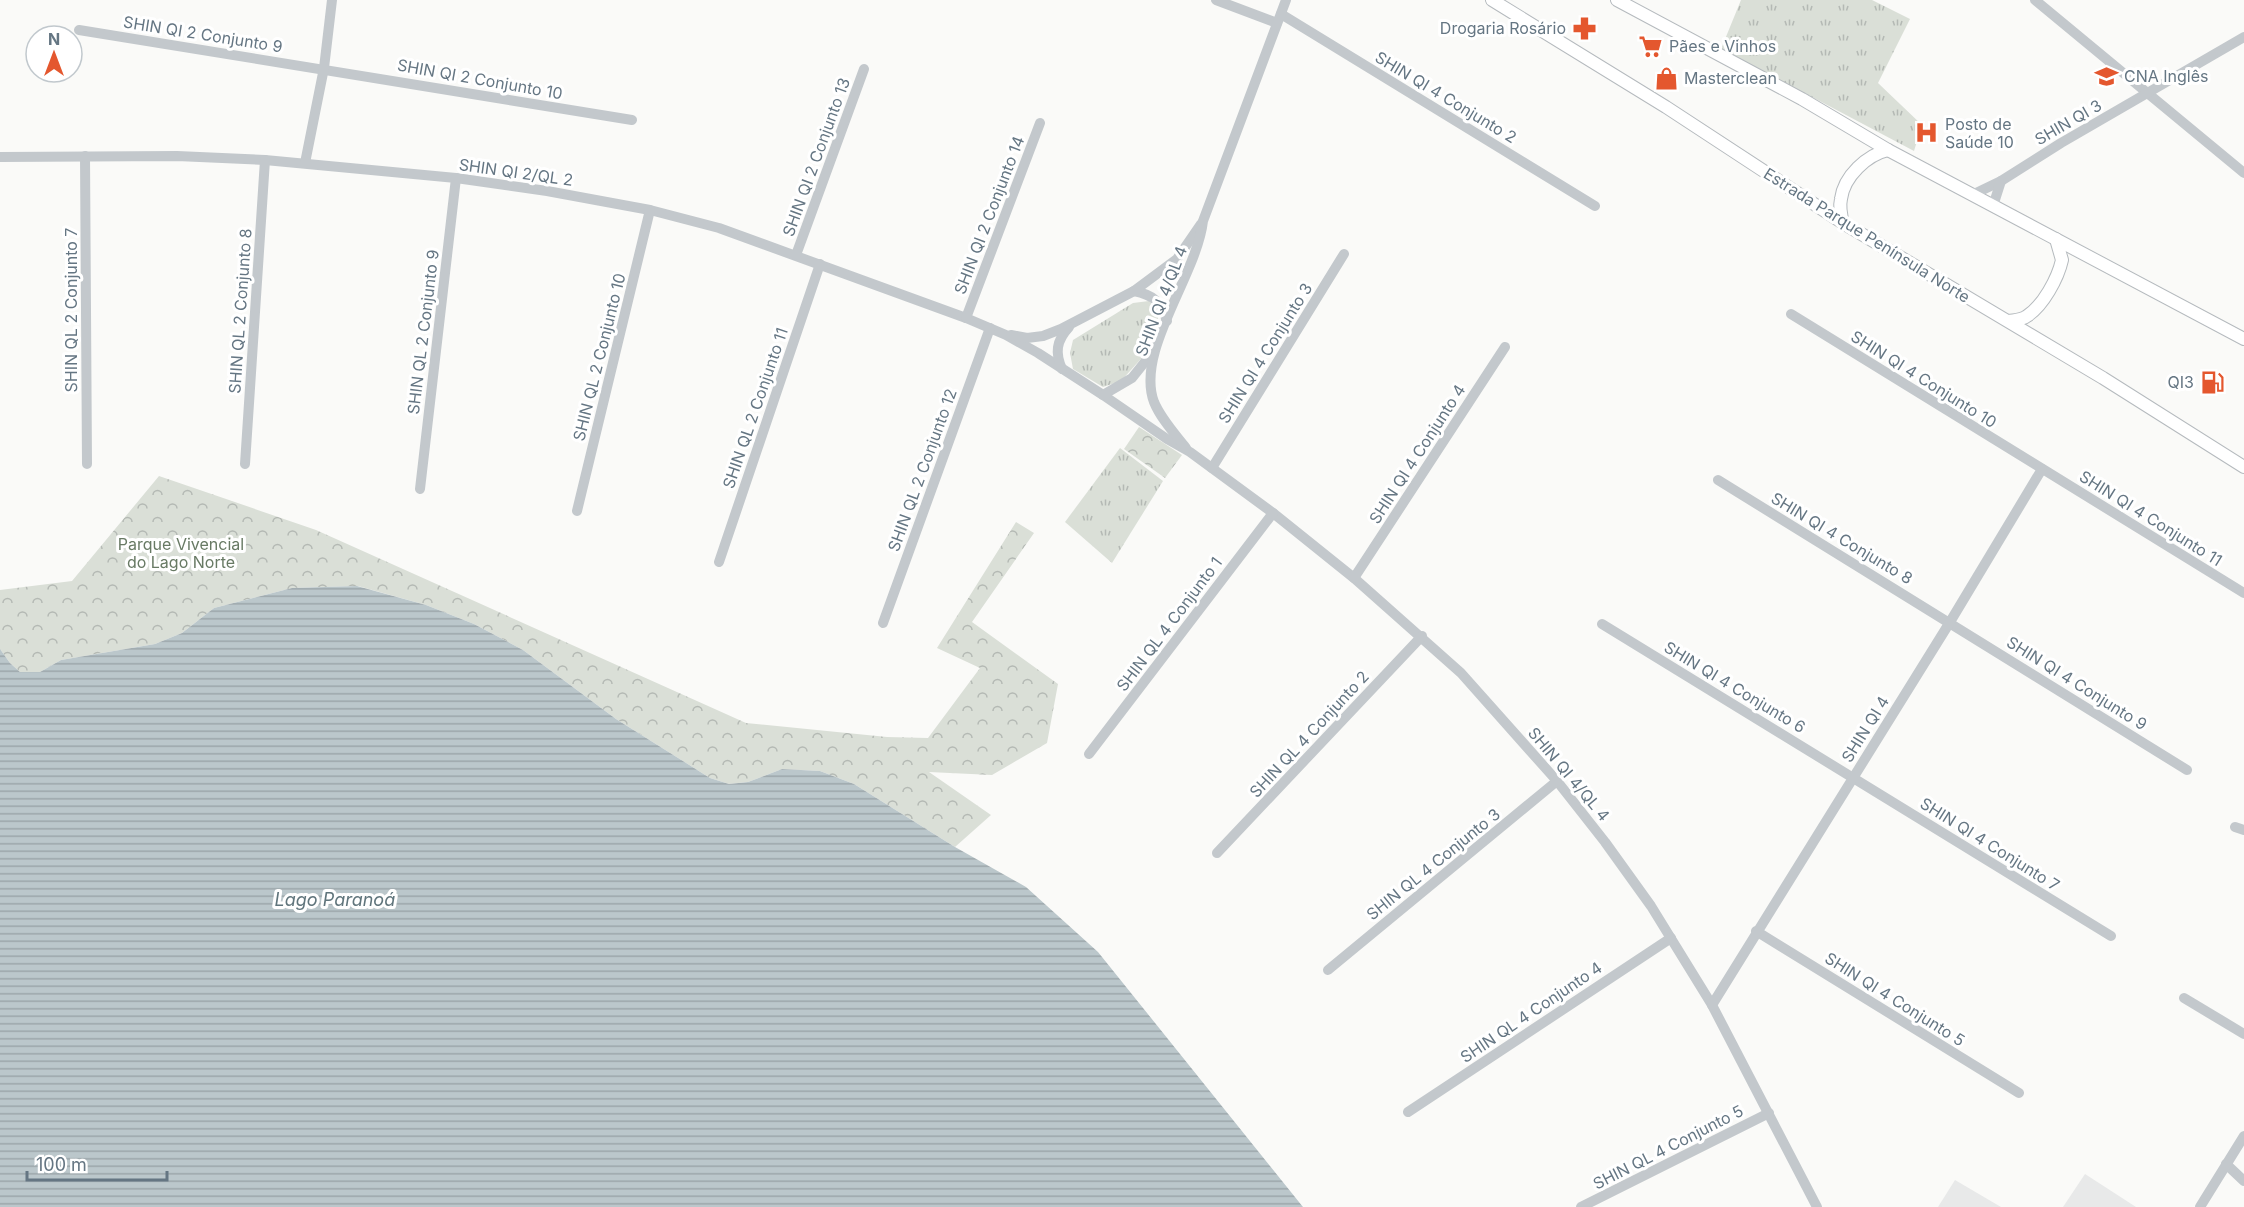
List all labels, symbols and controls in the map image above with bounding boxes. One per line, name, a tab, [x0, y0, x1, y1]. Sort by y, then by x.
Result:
street label: SHIN QI 2 Conjunto 9	[122, 12, 284, 56]
pharmacy icon: Drogaria Rosário	[1571, 15, 1597, 41]
place label: Drogaria Rosário	[1440, 18, 1566, 38]
north arrow	[24, 24, 84, 84]
text: N	[48, 29, 60, 49]
supermarket icon: Pães e Vinhos	[1638, 33, 1664, 59]
place label: Pães e Vinhos	[1669, 36, 1776, 56]
street label: SHIN QI 4 Conjunto 2	[1372, 47, 1520, 147]
street label: SHIN QI 2 Conjunto 10	[396, 55, 564, 103]
school or university icon: CNA Inglês	[2093, 63, 2119, 89]
shop icon: Masterclean	[1653, 65, 1679, 91]
place label: CNA Inglês	[2124, 66, 2209, 86]
place label: Masterclean	[1684, 68, 1777, 88]
street label: SHIN QI 2 Conjunto 13	[778, 75, 854, 239]
street label: SHIN QI 3	[2031, 95, 2105, 149]
place label: Posto de Saúde 10	[1945, 114, 2014, 152]
hospital icon: Posto de Saúde 10	[1914, 120, 1940, 146]
street label: SHIN QI 2 Conjunto 14	[950, 133, 1028, 297]
street label: SHIN QI 2/QL 2	[458, 154, 574, 190]
street label: Estrada Parque Península Norte	[1760, 163, 1974, 307]
street label: SHIN QL 2 Conjunto 7	[61, 228, 81, 392]
street label: SHIN QL 2 Conjunto 8	[224, 228, 256, 394]
street label: SHIN QI 4/QL 4	[1131, 243, 1191, 359]
street label: SHIN QL 2 Conjunto 9	[403, 249, 443, 415]
street label: SHIN QL 2 Conjunto 10	[568, 271, 630, 443]
street label: SHIN QI 4 Conjunto 3	[1214, 279, 1316, 427]
street label: SHIN QL 2 Conjunto 11	[718, 325, 792, 491]
street label: SHIN QI 4 Conjunto 10	[1847, 326, 2001, 432]
fuel station icon: QI3	[2199, 369, 2225, 395]
place label: QI3	[2168, 372, 2194, 392]
street label: SHIN QI 4 Conjunto 4	[1365, 381, 1469, 527]
street label: SHIN QL 2 Conjunto 12	[883, 386, 961, 554]
street label: SHIN QI 4 Conjunto 11	[2076, 466, 2226, 570]
street label: SHIN QI 4 Conjunto 8	[1768, 488, 1916, 588]
park label: Parque Vivencial do Lago Norte	[118, 534, 244, 572]
street label: SHIN QL 4 Conjunto 1	[1112, 553, 1226, 695]
street label: SHIN QI 4 Conjunto 9	[2003, 632, 2151, 734]
street label: SHIN QI 4 Conjunto 6	[1661, 637, 1809, 737]
street label: SHIN QL 4 Conjunto 2	[1245, 666, 1373, 802]
street label: SHIN QI 4	[1837, 692, 1893, 766]
street label: SHIN QI 4/QL 4	[1524, 723, 1614, 825]
street label: SHIN QI 4 Conjunto 7	[1917, 793, 2063, 895]
street label: SHIN QL 4 Conjunto 3	[1362, 804, 1504, 924]
water label: Lago Paranoá	[275, 889, 395, 910]
street label: SHIN QI 4 Conjunto 5	[1821, 948, 1969, 1050]
street label: SHIN QL 4 Conjunto 4	[1456, 957, 1606, 1067]
street label: SHIN QL 4 Conjunto 5	[1589, 1100, 1747, 1194]
scale bar	[27, 1144, 166, 1182]
text: 100 m	[36, 1154, 87, 1175]

